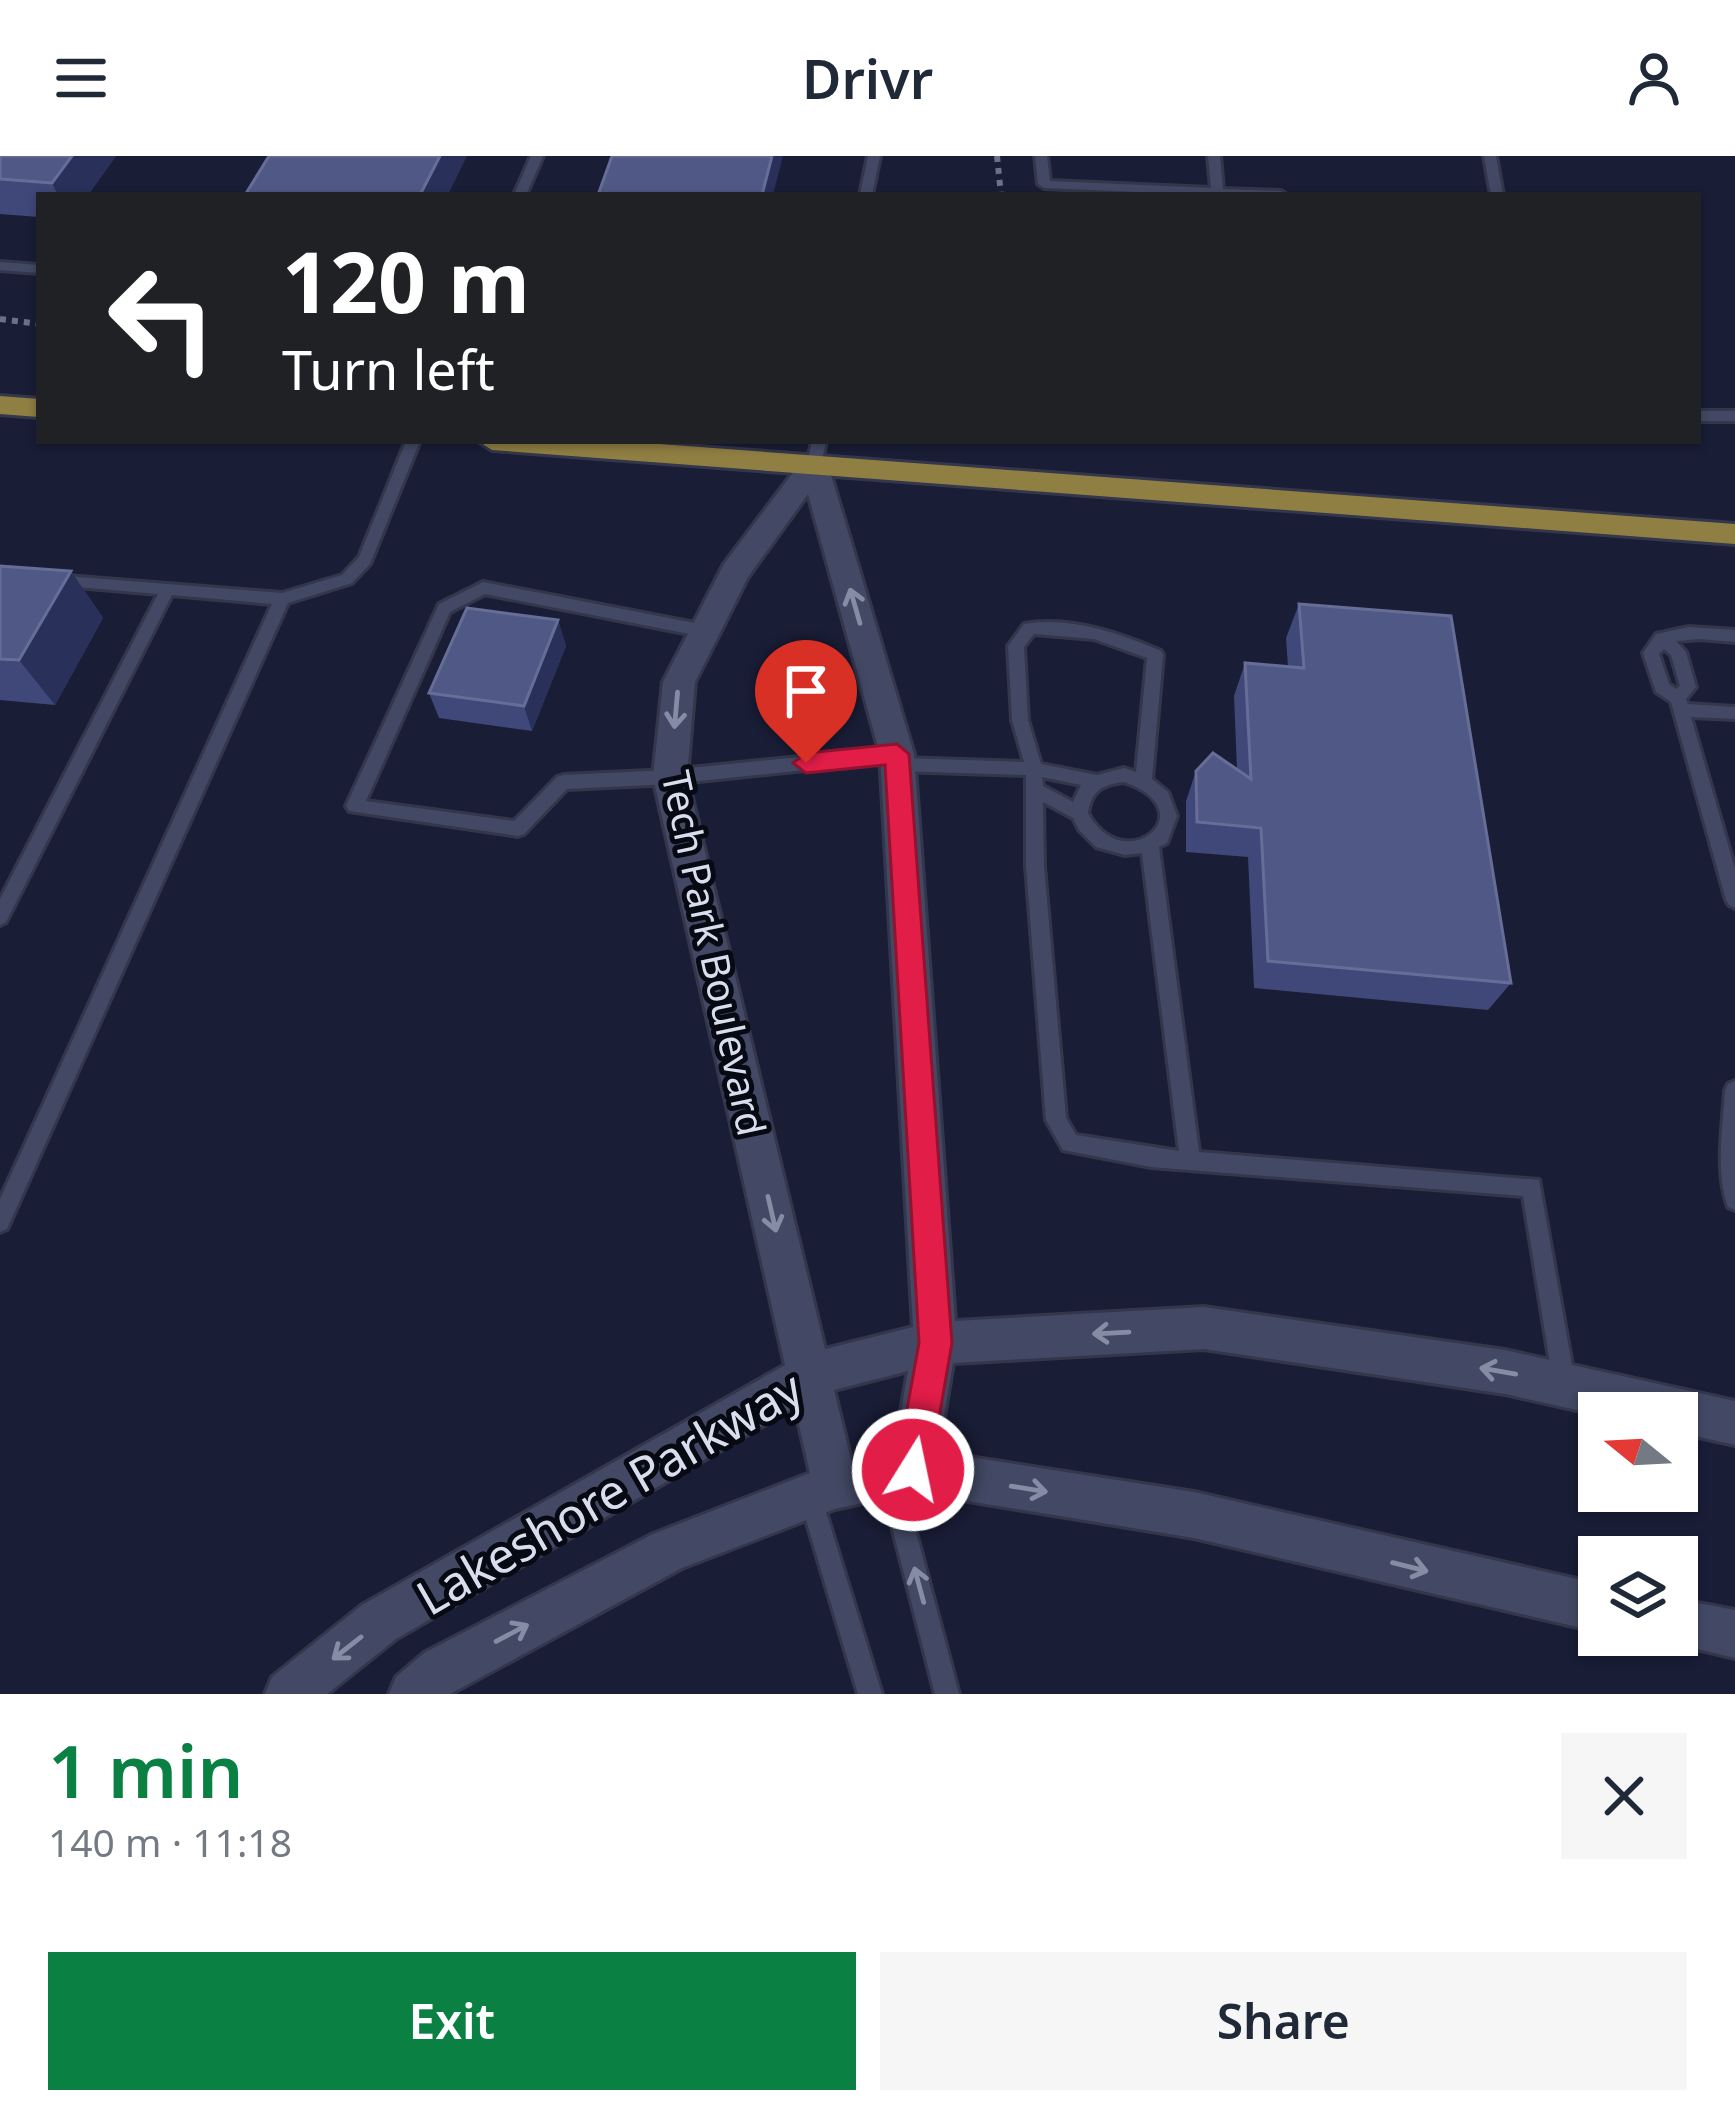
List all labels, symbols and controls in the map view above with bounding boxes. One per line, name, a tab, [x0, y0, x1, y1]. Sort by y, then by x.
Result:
text: Drivr	[802, 41, 933, 115]
icon: menu	[48, 45, 114, 111]
icon: person	[1621, 45, 1687, 111]
text: 120 m	[282, 223, 530, 338]
icon: left	[84, 240, 240, 396]
text: Turn left	[282, 332, 495, 406]
one-way arrow	[842, 588, 864, 626]
pin	[755, 640, 857, 763]
icon: arrive	[773, 658, 839, 724]
one-way arrow	[664, 690, 687, 729]
street label: Tech Park Boulevard	[650, 766, 780, 1140]
one-way arrow	[761, 1194, 784, 1232]
one-way arrow	[1092, 1322, 1131, 1345]
street label: Lakeshore Parkway	[404, 1355, 814, 1629]
one-way arrow	[1479, 1359, 1518, 1382]
north arrow	[1578, 1392, 1698, 1512]
map controls	[1578, 1392, 1698, 1656]
position arrow	[850, 1407, 976, 1533]
one-way arrow	[1009, 1478, 1048, 1501]
button: layers	[1578, 1536, 1698, 1656]
one-way arrow	[1391, 1557, 1429, 1579]
one-way arrow	[906, 1567, 928, 1605]
one-way arrow	[493, 1621, 528, 1644]
one-way arrow	[332, 1634, 363, 1661]
text: 1 min	[48, 1721, 243, 1819]
button: close	[1561, 1733, 1687, 1859]
text: 140 m · 11:18	[48, 1815, 292, 1868]
button: Exit	[48, 1952, 856, 2090]
button: Share	[880, 1952, 1687, 2090]

